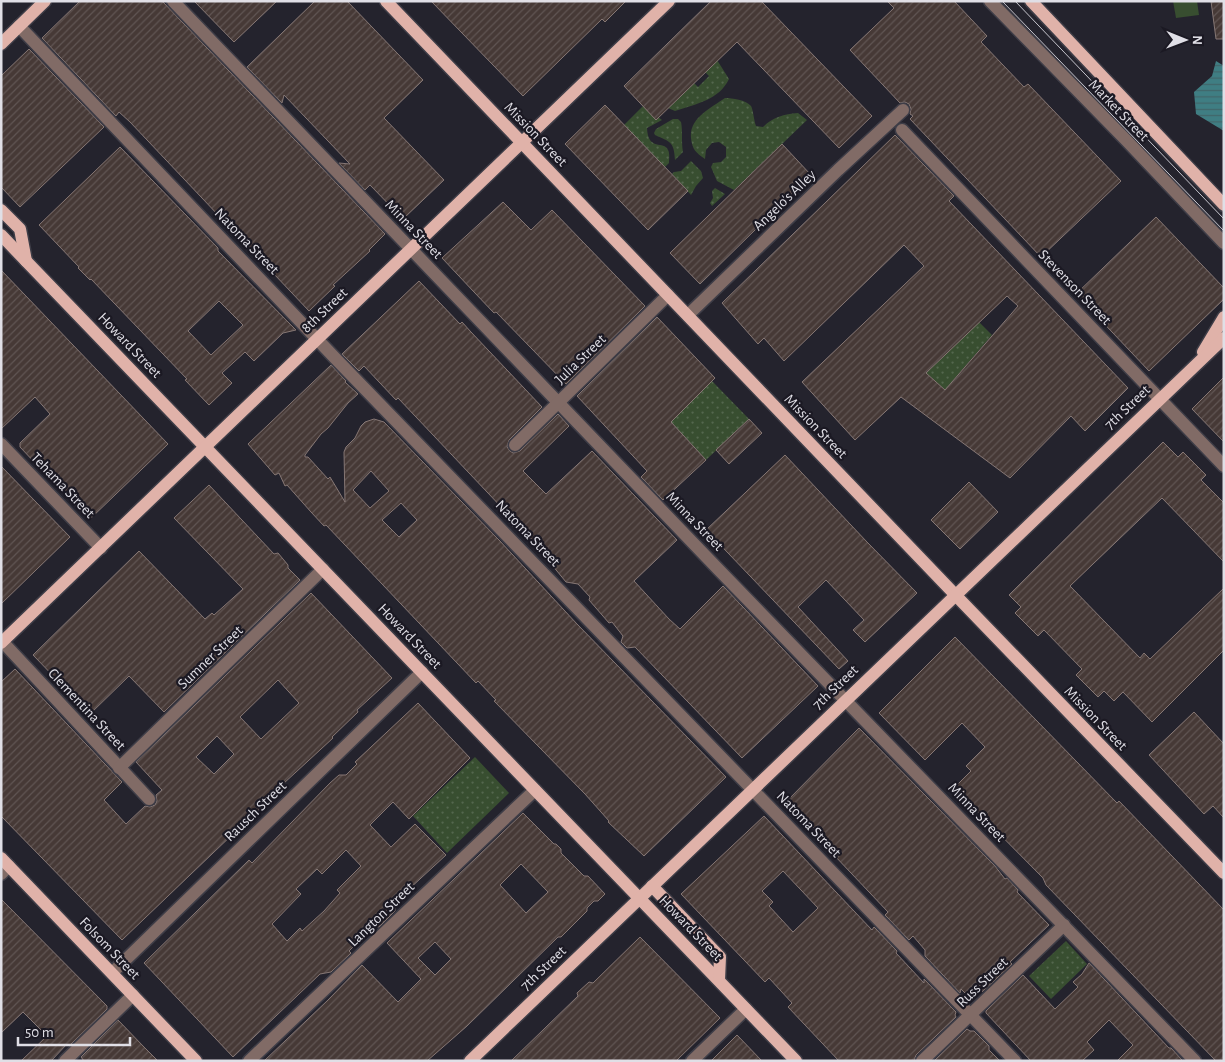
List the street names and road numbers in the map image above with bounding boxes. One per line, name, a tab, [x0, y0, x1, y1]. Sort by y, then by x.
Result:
street label: Market Street	[1086, 77, 1152, 144]
street label: Mission Street	[501, 99, 570, 170]
street label: Angelo's Alley	[750, 167, 819, 234]
street label: Minna Street	[382, 197, 445, 262]
street label: Natoma Street	[212, 205, 282, 277]
street label: Stevenson Street	[1035, 247, 1114, 328]
street label: 8th Street	[298, 285, 350, 336]
street label: Howard Street	[95, 310, 164, 381]
street label: Julia Street	[552, 332, 609, 387]
street label: 7th Street	[1102, 382, 1153, 432]
street label: Mission Street	[781, 391, 850, 462]
street label: Tehama Street	[28, 450, 98, 521]
street label: Minna Street	[663, 489, 726, 554]
street label: Natoma Street	[493, 497, 563, 569]
street label: Howard Street	[375, 601, 444, 672]
street label: Sumner Street	[175, 623, 246, 692]
street label: 7th Street	[810, 662, 861, 712]
street label: Clementina Street	[45, 665, 128, 753]
street label: Mission Street	[1061, 683, 1130, 754]
street label: Rausch Street	[222, 778, 289, 844]
street label: Minna Street	[945, 780, 1008, 845]
street label: Natoma Street	[774, 788, 844, 860]
street label: Langton Street	[345, 879, 417, 949]
street label: Howard Street	[656, 893, 725, 964]
street label: Folsom Street	[77, 915, 143, 982]
street label: 7th Street	[518, 943, 569, 993]
street label: Russ Street	[954, 954, 1011, 1010]

